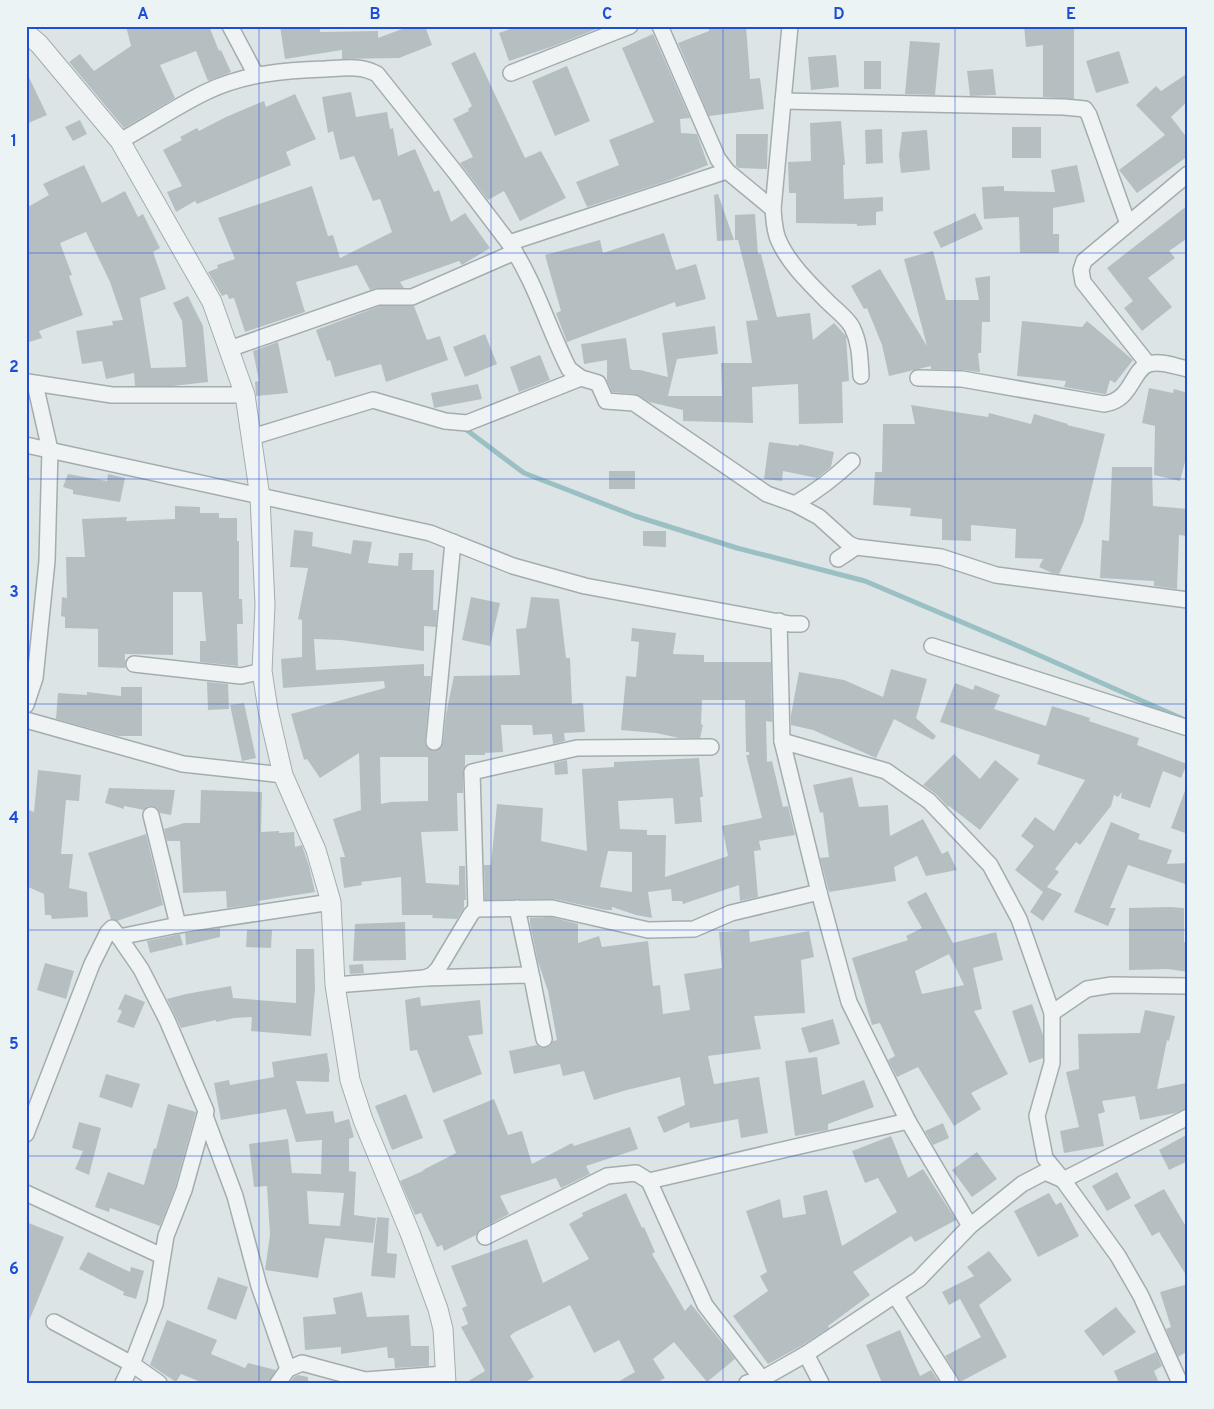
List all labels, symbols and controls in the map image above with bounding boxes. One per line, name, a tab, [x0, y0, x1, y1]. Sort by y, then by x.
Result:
text: A	[137, 5, 149, 25]
text: B	[369, 5, 381, 25]
text: C	[602, 5, 612, 25]
text: D	[833, 5, 845, 25]
text: E	[1066, 5, 1076, 25]
text: 1	[11, 132, 17, 152]
text: 2	[9, 358, 19, 378]
text: 3	[9, 583, 19, 603]
text: 4	[9, 809, 19, 829]
text: 5	[9, 1035, 19, 1055]
text: 6	[9, 1260, 19, 1280]

